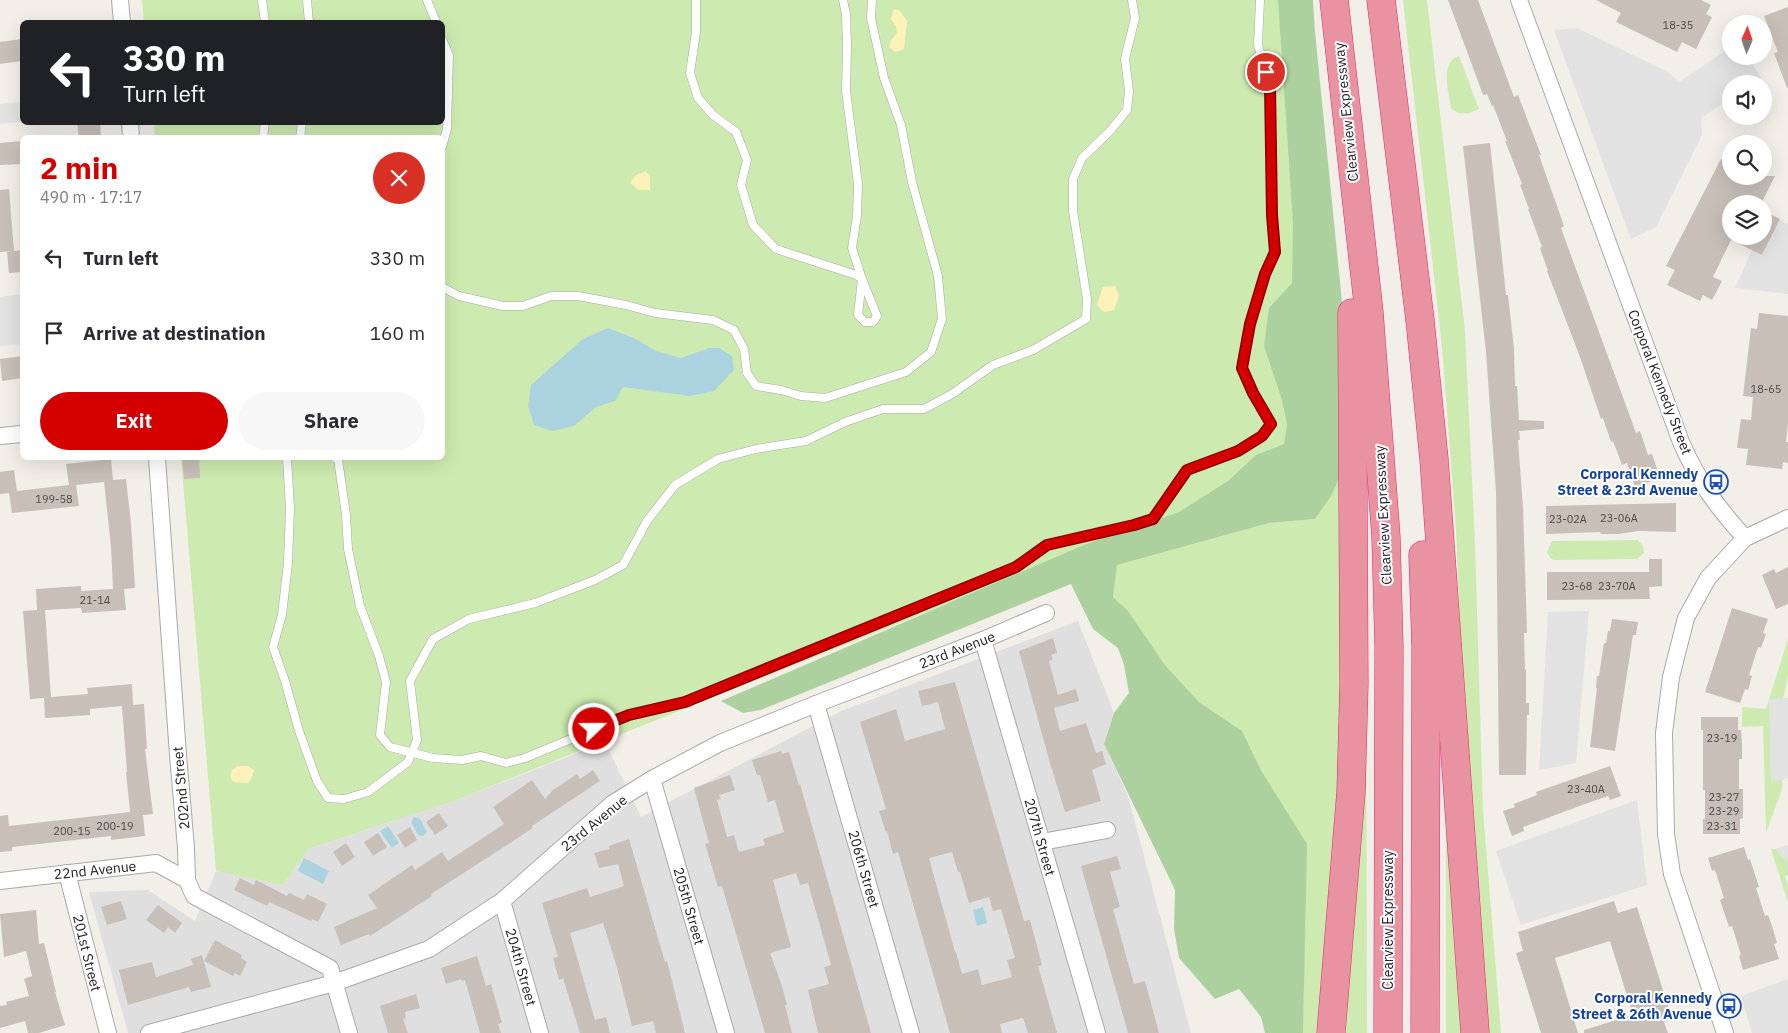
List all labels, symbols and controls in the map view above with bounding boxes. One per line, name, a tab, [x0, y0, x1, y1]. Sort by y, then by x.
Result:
north arrow	[1722, 15, 1772, 65]
map controls	[1722, 15, 1772, 245]
house number: 18-35	[1663, 18, 1693, 32]
text: 330 m	[123, 35, 226, 81]
icon: left	[40, 40, 105, 105]
street label: Clearview Expressway	[1330, 42, 1362, 182]
pin	[1245, 51, 1287, 93]
icon: arrive	[1252, 58, 1280, 86]
button: sound	[1722, 75, 1772, 125]
text: Turn left	[123, 79, 206, 108]
button: search	[1722, 135, 1772, 185]
text: 2 min	[40, 148, 118, 187]
button: close	[373, 152, 425, 204]
text: 490 m · 17:17	[40, 187, 142, 207]
button: layers	[1722, 195, 1772, 245]
icon: left	[40, 244, 68, 272]
text: Turn left	[83, 246, 159, 270]
text: 330 m	[370, 246, 425, 270]
street label: Corporal Kennedy Street	[1624, 307, 1696, 457]
icon: arrive	[40, 319, 68, 347]
text: Arrive at destination	[83, 321, 266, 345]
text: 160 m	[370, 321, 425, 345]
house number: 18-65	[1751, 382, 1781, 396]
button: Exit	[40, 392, 228, 450]
button: Share	[238, 392, 425, 450]
street label: Clearview Expressway	[1370, 445, 1396, 585]
place label: Corporal Kennedy Street & 23rd Avenue	[1557, 465, 1699, 499]
bus stop icon: Corporal Kennedy Street & 23rd Avenue	[1703, 469, 1729, 495]
house number: 199-58	[35, 492, 73, 506]
house number: 23-06A	[1600, 511, 1638, 525]
house number: 23-02A	[1549, 512, 1587, 526]
house number: 23-68	[1562, 579, 1592, 593]
house number: 23-70A	[1598, 579, 1636, 593]
house number: 21-14	[80, 593, 111, 607]
street label: 23rd Avenue	[916, 627, 998, 673]
position arrow	[567, 702, 619, 754]
house number: 23-19	[1707, 731, 1737, 745]
street label: 202nd Street	[168, 746, 194, 830]
house number: 23-40A	[1567, 782, 1605, 796]
house number: 23-27	[1709, 790, 1739, 804]
street label: 23rd Avenue	[557, 791, 631, 855]
street label: 207th Street	[1020, 796, 1060, 878]
house number: 23-29	[1709, 804, 1739, 818]
house number: 200-19	[96, 819, 134, 833]
house number: 23-31	[1707, 819, 1738, 833]
house number: 200-15	[53, 824, 91, 838]
street label: 206th Street	[844, 828, 884, 910]
street label: Clearview Expressway	[1379, 850, 1397, 990]
street label: 22nd Avenue	[53, 857, 137, 883]
street label: 205th Street	[669, 865, 709, 947]
street label: 201st Street	[69, 913, 105, 993]
street label: 204th Street	[501, 926, 541, 1008]
place label: Corporal Kennedy Street & 26th Avenue	[1572, 989, 1713, 1023]
bus stop icon: Corporal Kennedy Street & 26th Avenue	[1716, 993, 1742, 1019]

